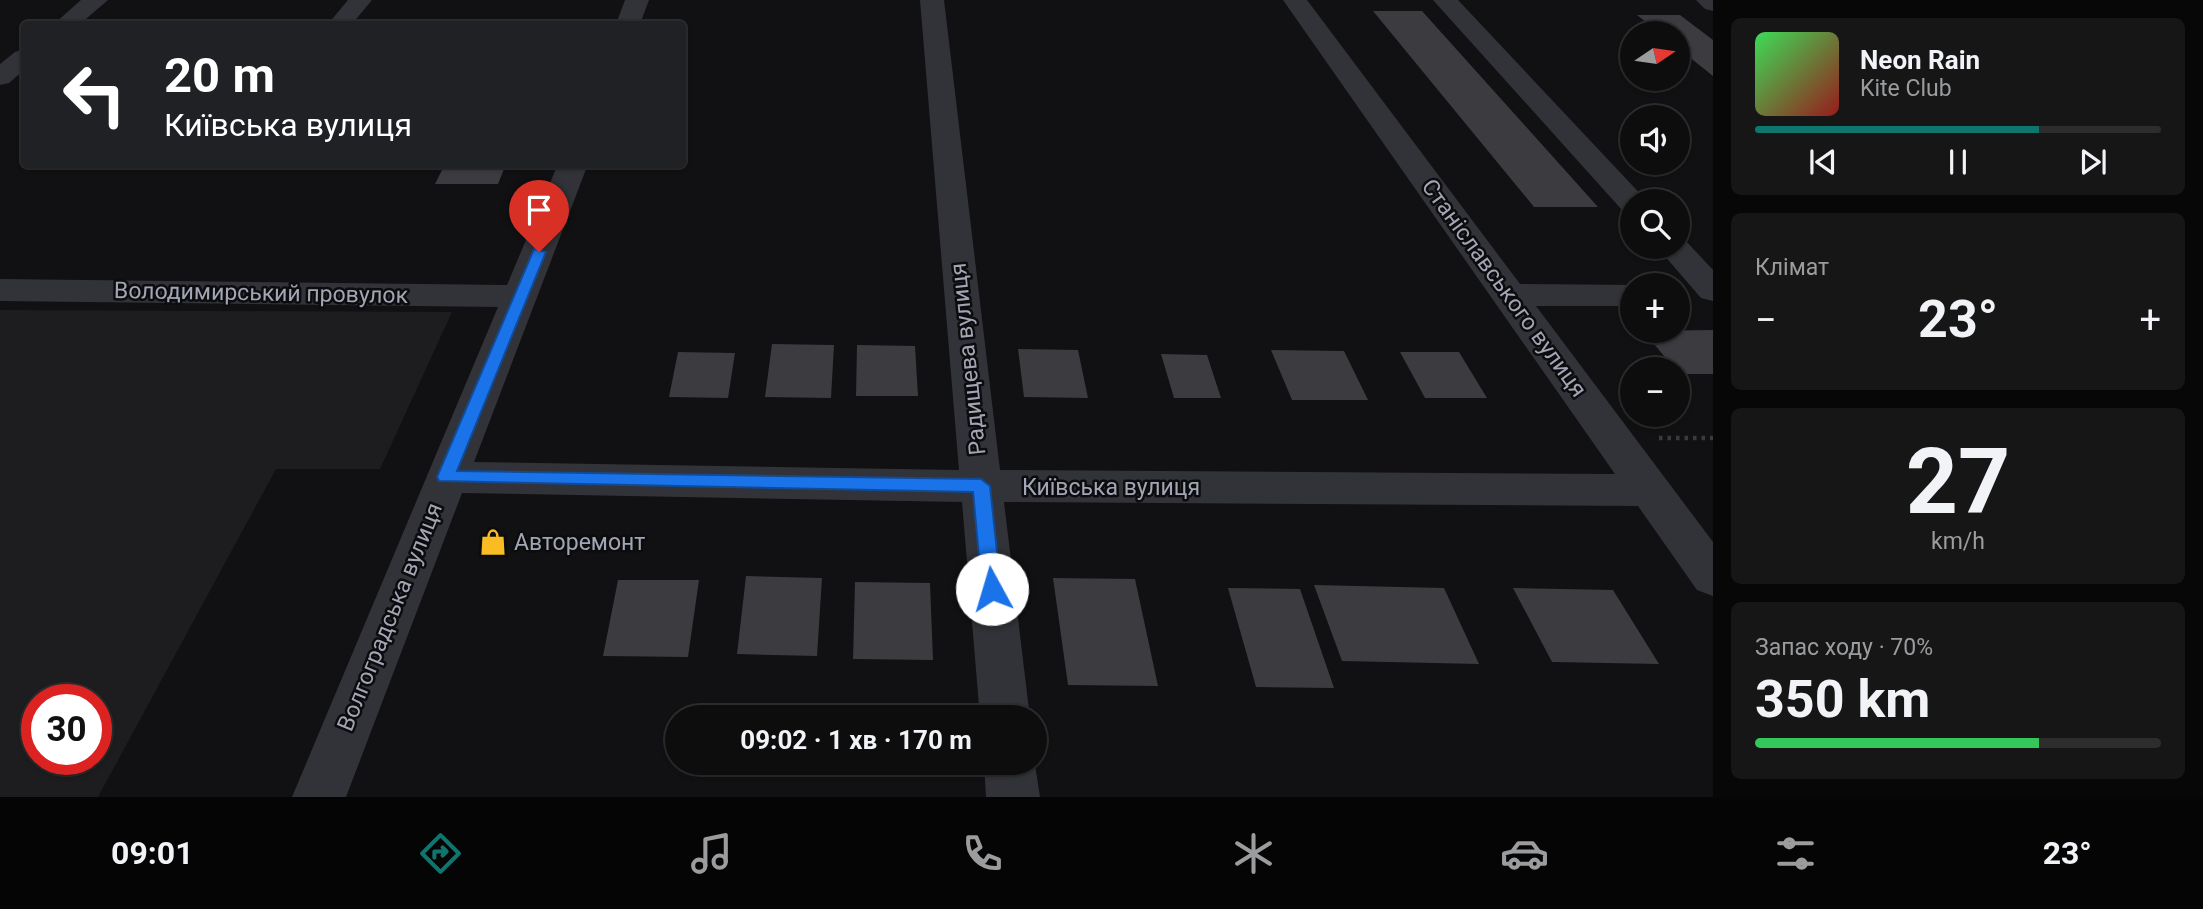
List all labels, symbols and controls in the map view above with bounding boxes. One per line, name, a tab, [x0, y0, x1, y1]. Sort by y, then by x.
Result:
north arrow	[1620, 21, 1690, 91]
map controls	[1620, 21, 1690, 427]
text: Neon Rain	[1860, 45, 1980, 75]
text: 20 m	[164, 47, 275, 104]
icon: left	[49, 49, 140, 140]
text: Kite Club	[1860, 75, 1952, 102]
button: sound	[1620, 105, 1690, 175]
text: Київська вулиця	[164, 106, 412, 144]
icon: previous	[1804, 143, 1842, 181]
icon: pause	[1939, 143, 1977, 181]
icon: next	[2074, 143, 2112, 181]
street label: Станіславського вулиця	[1416, 174, 1592, 402]
pin	[509, 180, 569, 252]
button: search	[1620, 189, 1690, 259]
icon: arrive	[520, 191, 558, 229]
text: Клімат	[1755, 254, 1829, 281]
street label: Радищева вулиця	[944, 262, 992, 456]
button: +	[1620, 273, 1690, 343]
street label: Володимирський провулок	[114, 277, 409, 309]
text: 23°	[1918, 289, 1998, 350]
text: −	[1755, 298, 1777, 342]
text: +	[2139, 298, 2161, 342]
button: −	[1620, 357, 1690, 427]
text: 27	[1906, 429, 2010, 535]
street label: Київська вулиця	[1022, 474, 1200, 501]
street label: Волгоградська вулиця	[332, 499, 448, 735]
shop icon: Авторемонт	[478, 527, 508, 557]
text: km/h	[1931, 528, 1985, 555]
place label: Авторемонт	[514, 529, 645, 556]
position arrow	[955, 552, 1029, 626]
text: Запас ходу · 70%	[1755, 634, 1933, 661]
text: 350 km	[1755, 669, 1930, 730]
speed limit sign: 30	[21, 684, 112, 775]
text: 09:02 · 1 хв · 170 m	[740, 725, 972, 755]
icon: directions	[416, 829, 465, 878]
icon: music	[687, 829, 736, 878]
icon: phone	[958, 829, 1007, 878]
icon: climate	[1229, 829, 1278, 878]
icon: car	[1500, 829, 1549, 878]
icon: filters	[1771, 829, 1820, 878]
text: 09:01	[111, 834, 194, 872]
text: 23°	[2043, 834, 2092, 872]

